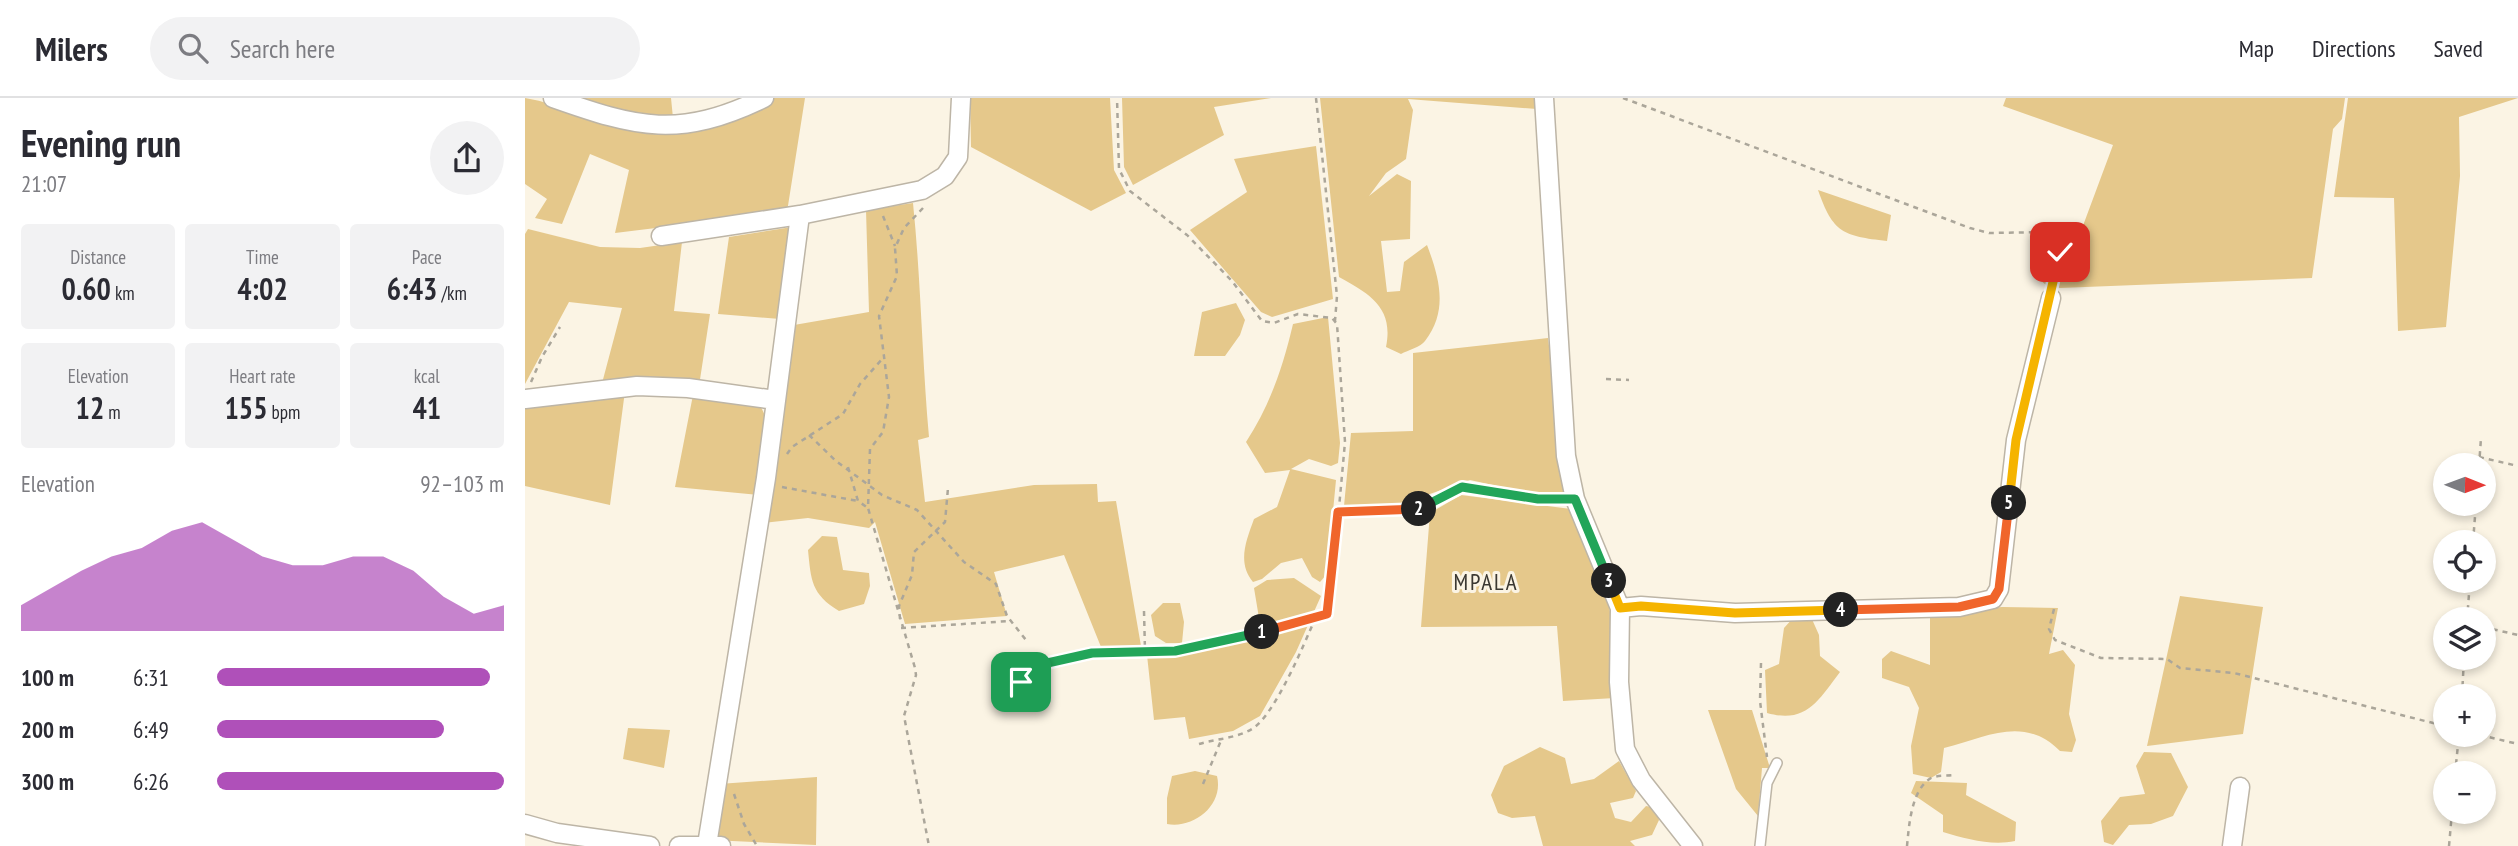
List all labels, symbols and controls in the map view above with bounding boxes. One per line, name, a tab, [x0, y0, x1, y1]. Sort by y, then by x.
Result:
search box	[150, 17, 640, 80]
text: Milers	[35, 27, 108, 70]
icon: search	[174, 29, 212, 67]
text: Search here	[230, 32, 335, 65]
text: Map	[2239, 33, 2274, 64]
text: Directions	[2312, 33, 2396, 64]
text: Saved	[2434, 33, 2483, 64]
text: Evening run	[21, 118, 181, 167]
button: share	[430, 121, 504, 195]
text: 21:07	[21, 169, 67, 198]
pin	[2030, 222, 2090, 282]
icon: check	[2041, 233, 2079, 271]
text: Distance	[70, 245, 126, 269]
text: Time	[246, 245, 279, 269]
text: Pace	[412, 245, 442, 269]
text: 0.60	[62, 269, 111, 308]
text: 4:02	[237, 269, 288, 308]
text: 6:43	[387, 269, 437, 308]
text: km	[111, 281, 135, 305]
text: /km	[437, 281, 467, 305]
text: Elevation	[68, 364, 129, 388]
text: Heart rate	[229, 364, 296, 388]
text: kcal	[414, 364, 440, 388]
text: 12	[76, 388, 104, 427]
text: 155	[225, 388, 268, 427]
text: 41	[412, 388, 441, 427]
text: m	[104, 400, 121, 424]
text: bpm	[268, 400, 300, 424]
north arrow	[2433, 453, 2495, 516]
map controls	[2433, 453, 2496, 824]
text: Elevation	[21, 469, 95, 498]
text: 92–103 m	[420, 469, 504, 498]
pin: 5	[1991, 486, 2027, 520]
text: 5	[2004, 490, 2013, 514]
pin: 2	[1401, 492, 1437, 526]
text: 2	[1414, 496, 1423, 520]
button: locate	[2433, 530, 2496, 593]
pin: 3	[1591, 564, 1627, 598]
district label: MPALA	[1453, 567, 1519, 596]
text: 3	[1604, 568, 1613, 592]
pin: 4	[1823, 592, 1859, 628]
text: 4	[1836, 597, 1845, 621]
button: layers	[2433, 607, 2496, 670]
pin: 1	[1245, 614, 1279, 650]
text: 1	[1257, 619, 1266, 643]
pin	[991, 652, 1051, 712]
text: 100 m	[21, 663, 74, 692]
text: 6:31	[133, 663, 169, 692]
icon: arrive	[1002, 663, 1040, 701]
button: +	[2433, 684, 2496, 747]
text: 200 m	[21, 715, 74, 744]
text: 6:49	[133, 715, 169, 744]
button: −	[2433, 761, 2496, 824]
text: 300 m	[21, 767, 74, 796]
text: 6:26	[133, 767, 169, 796]

